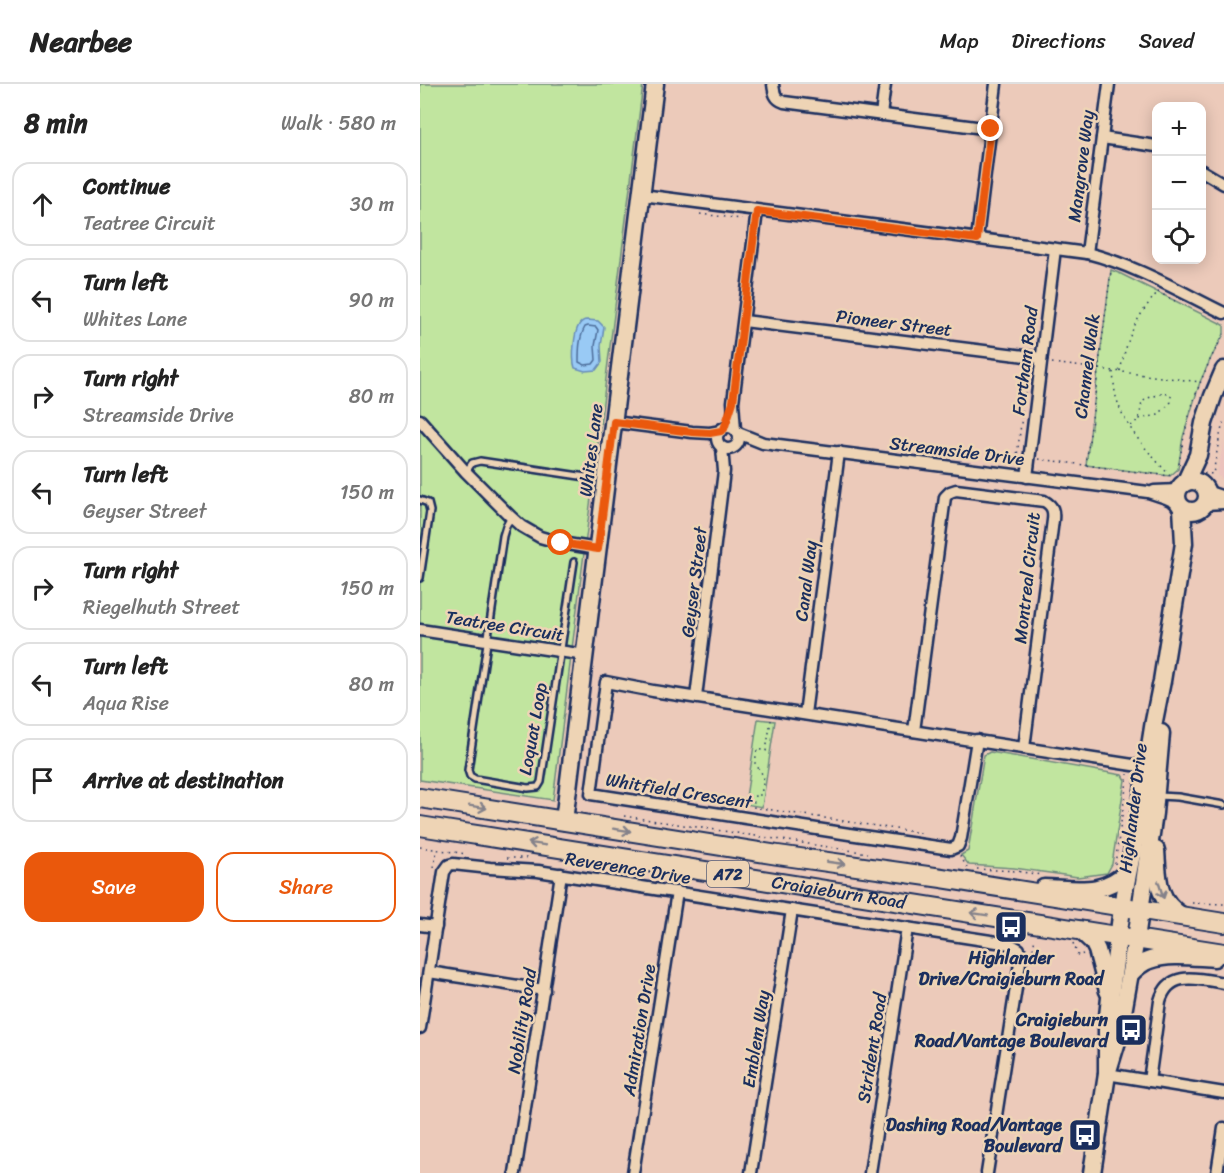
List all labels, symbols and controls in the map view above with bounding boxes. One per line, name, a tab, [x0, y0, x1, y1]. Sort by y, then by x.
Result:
text: Nearbee	[30, 17, 132, 66]
text: Map	[940, 22, 978, 60]
text: Directions	[1011, 22, 1106, 60]
text: Saved	[1139, 22, 1194, 60]
text: 8 min	[24, 100, 88, 146]
map controls	[1152, 102, 1206, 264]
button: +	[1152, 102, 1206, 156]
text: Walk · 580 m	[281, 106, 396, 141]
street label: Mangrove Way	[1058, 107, 1104, 224]
route end	[977, 115, 1003, 141]
button: −	[1152, 156, 1206, 210]
text: Continue	[83, 167, 171, 206]
text: 30 m	[350, 187, 394, 222]
icon: ahead	[26, 188, 59, 221]
text: Teatree Circuit	[83, 206, 216, 241]
button: locate	[1152, 210, 1206, 264]
text: Turn left	[83, 263, 168, 302]
text: 90 m	[349, 283, 394, 318]
icon: left	[26, 284, 59, 317]
street label: Pioneer Street	[834, 300, 954, 346]
text: Whites Lane	[83, 302, 187, 337]
street label: Fortham Road	[1002, 303, 1048, 417]
street label: Channel Walk	[1065, 312, 1109, 420]
text: Turn right	[83, 359, 178, 398]
text: 80 m	[349, 379, 394, 414]
icon: right	[26, 380, 59, 413]
text: Streamside Drive	[83, 398, 234, 433]
street label: Whites Lane	[569, 402, 613, 498]
street label: Streamside Drive	[888, 427, 1027, 475]
text: Turn left	[83, 455, 168, 494]
text: 150 m	[340, 475, 394, 510]
icon: left	[26, 476, 59, 509]
text: Geyser Street	[83, 494, 206, 529]
street label: Montreal Circuit	[1004, 511, 1050, 645]
street label: Geyser Street	[671, 524, 717, 639]
route start	[547, 529, 573, 555]
street label: Canal Way	[785, 538, 827, 623]
text: Turn right	[83, 551, 178, 590]
text: 150 m	[340, 571, 394, 606]
icon: right	[26, 572, 59, 605]
text: Riegelhuth Street	[83, 590, 240, 625]
street label: Teatree Circuit	[443, 601, 567, 651]
text: Turn left	[83, 647, 168, 686]
text: 80 m	[349, 667, 394, 702]
icon: left	[26, 668, 59, 701]
street label: Loquat Loop	[509, 680, 557, 778]
text: Aqua Rise	[83, 686, 169, 721]
street label: Highlander Drive	[1109, 741, 1157, 875]
text: Arrive at destination	[83, 761, 284, 800]
icon: arrive	[26, 764, 59, 797]
street label: Whitfield Crescent	[603, 764, 755, 818]
one-way arrow	[467, 802, 487, 813]
one-way arrow	[612, 825, 632, 836]
one-way arrow	[528, 839, 548, 850]
street label: Reverence Drive	[563, 842, 693, 894]
button: Save	[24, 852, 204, 922]
button: Share	[216, 852, 396, 922]
one-way arrow	[826, 858, 846, 869]
road number: A72	[707, 861, 749, 887]
street label: Craigieburn Road	[769, 866, 910, 919]
one-way arrow	[1157, 880, 1168, 899]
one-way arrow	[970, 908, 989, 919]
bus stop icon: Highlander Drive/Craigieburn Road	[993, 909, 1029, 945]
place label: Highlander Drive/Craigieburn Road	[919, 942, 1105, 995]
street label: Admiration Drive	[613, 961, 665, 1099]
street label: Nobility Road	[498, 964, 546, 1076]
street label: Emblem Way	[732, 987, 780, 1090]
street label: Strident Road	[848, 989, 897, 1105]
place label: Craigieburn Road/Vantage Boulevard	[914, 1004, 1110, 1057]
bus stop icon: Craigieburn Road/Vantage Boulevard	[1113, 1012, 1149, 1048]
place label: Dashing Road/Vantage Boulevard	[886, 1109, 1064, 1162]
bus stop icon: Dashing Road/Vantage Boulevard	[1067, 1117, 1103, 1153]

